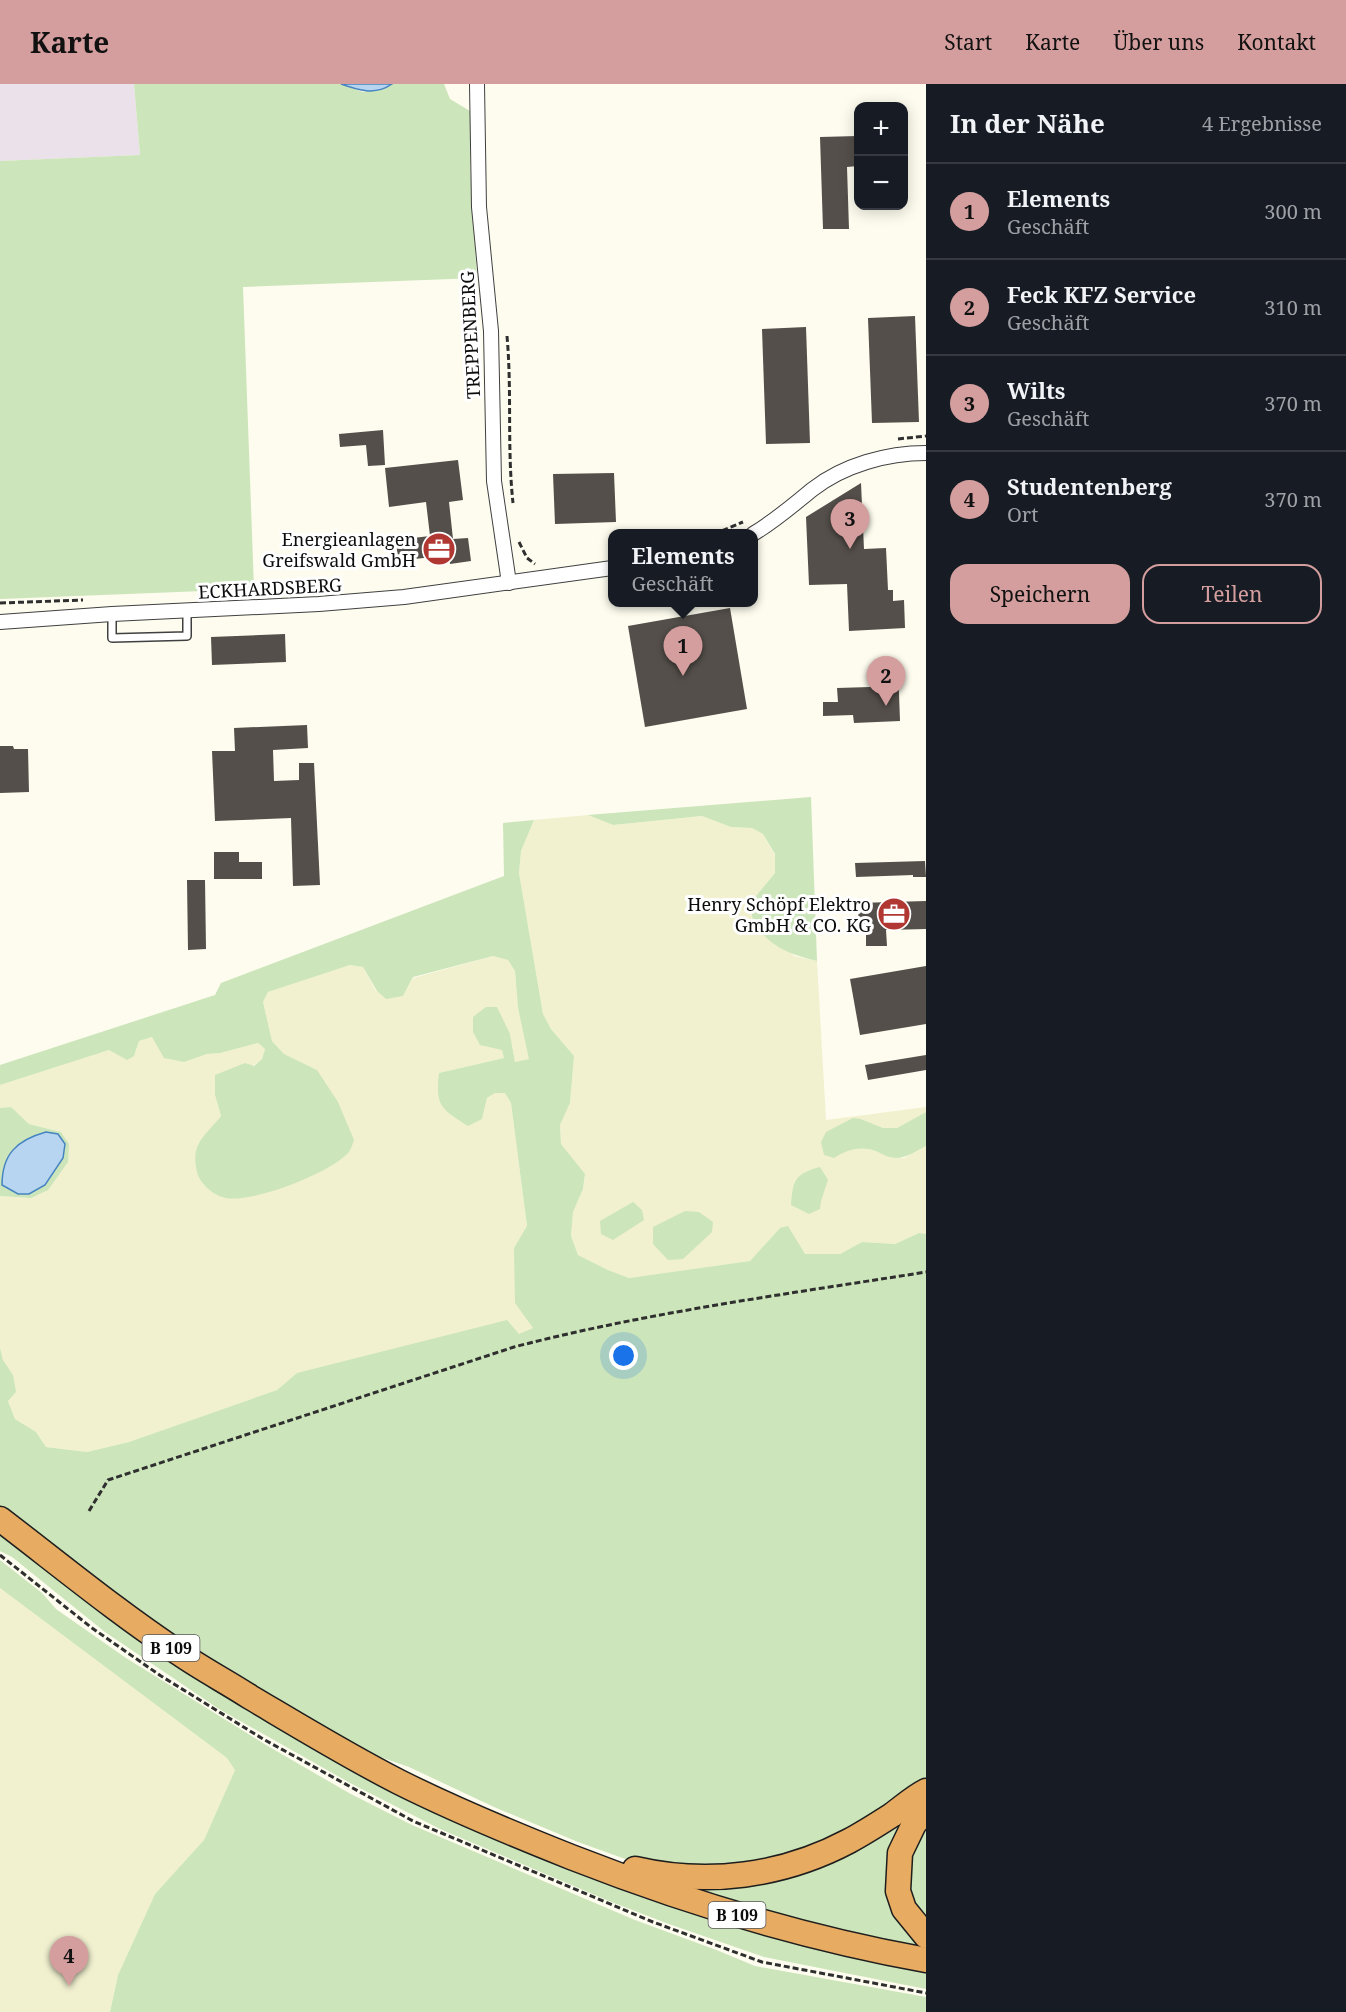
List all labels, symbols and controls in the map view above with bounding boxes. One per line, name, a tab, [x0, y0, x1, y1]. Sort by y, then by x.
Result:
text: Karte	[30, 23, 109, 61]
text: Start	[944, 28, 992, 56]
text: Karte	[1025, 28, 1080, 56]
text: Über uns	[1113, 28, 1204, 56]
text: Kontakt	[1237, 28, 1316, 56]
map controls	[854, 102, 908, 210]
button: +	[854, 102, 908, 156]
text: In der Nähe	[950, 105, 1105, 141]
text: 4 Ergebnisse	[1202, 110, 1322, 137]
button: −	[854, 156, 908, 210]
text: Elements	[1007, 183, 1110, 213]
text: 1	[964, 198, 975, 225]
text: 300 m	[1264, 198, 1322, 225]
text: Geschäft	[1007, 213, 1089, 240]
street label: TREPPENBERG	[455, 270, 485, 400]
text: Feck KFZ Service	[1007, 279, 1196, 309]
text: 2	[964, 294, 975, 321]
text: 310 m	[1264, 294, 1322, 321]
text: Geschäft	[1007, 309, 1089, 336]
text: Wilts	[1007, 375, 1065, 405]
text: 3	[964, 390, 975, 417]
text: 370 m	[1264, 390, 1322, 417]
text: Geschäft	[1007, 405, 1089, 432]
text: Studentenberg	[1007, 471, 1172, 501]
text: 4	[964, 486, 975, 513]
text: 370 m	[1264, 486, 1322, 513]
pin: 3	[830, 500, 870, 549]
text: Ort	[1007, 501, 1038, 528]
place label: Energieanlagen Greifswald GmbH	[262, 527, 416, 572]
popup	[608, 529, 758, 607]
office icon: Energieanlagen Greifswald GmbH	[421, 531, 457, 567]
text: Elements	[631, 540, 735, 570]
button: Speichern	[950, 564, 1130, 624]
button: Teilen	[1142, 564, 1322, 624]
text: Geschäft	[631, 570, 714, 597]
street label: ECKHARDSBERG	[198, 572, 343, 604]
pin: 1	[664, 626, 702, 676]
pin: 2	[866, 656, 906, 706]
place label: Henry Schöpf Elektro GmbH & CO. KG	[687, 892, 871, 937]
office icon: Henry Schöpf Elektro GmbH & CO. KG	[876, 896, 912, 932]
your location	[609, 1341, 638, 1370]
road number: B 109	[142, 1635, 200, 1661]
road number: B 109	[708, 1902, 766, 1928]
pin: 4	[50, 1936, 88, 1986]

